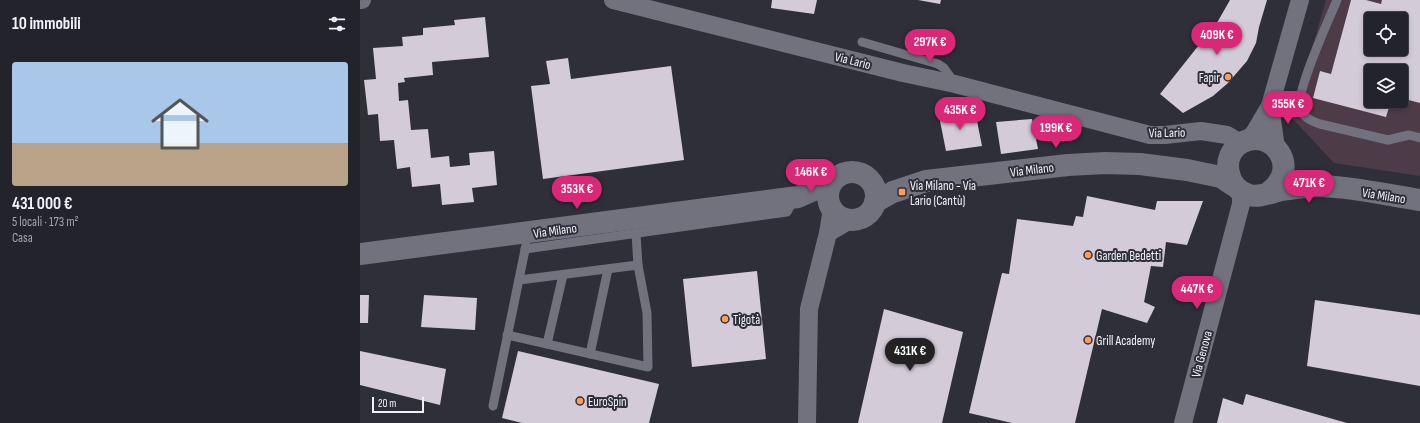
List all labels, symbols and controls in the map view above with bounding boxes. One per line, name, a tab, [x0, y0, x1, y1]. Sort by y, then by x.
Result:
map controls	[1364, 12, 1408, 108]
button: locate	[1364, 12, 1408, 56]
icon: filters	[326, 13, 348, 35]
text: 10 immobili	[12, 14, 81, 34]
pin: 409K €	[1184, 22, 1250, 56]
text: 409K €	[1200, 27, 1234, 43]
pin: 297K €	[897, 29, 963, 63]
text: 297K €	[914, 34, 946, 50]
street label: Via Lario	[833, 49, 872, 73]
button: layers	[1364, 64, 1408, 108]
place label: Fapir	[1199, 70, 1220, 86]
marker: Fapir	[1223, 72, 1233, 82]
icon: home	[144, 88, 216, 160]
pin: 355K €	[1255, 91, 1321, 125]
text: 355K €	[1272, 96, 1304, 112]
pin: 435K €	[927, 97, 993, 131]
text: 435K €	[944, 102, 976, 118]
pin: 199K €	[1023, 115, 1089, 149]
text: 199K €	[1040, 120, 1072, 136]
street label: Via Lario	[1149, 125, 1186, 141]
pin: 146K €	[778, 159, 844, 193]
street label: Via Milano	[1009, 159, 1055, 181]
text: 146K €	[795, 164, 827, 180]
pin: 471K €	[1276, 170, 1342, 204]
text: 471K €	[1293, 175, 1325, 191]
pin: 353K €	[544, 176, 610, 210]
place label: Via Milano - Via Lario (Cantù)	[910, 178, 976, 209]
text: 353K €	[561, 181, 593, 197]
street label: Via Milano	[1361, 185, 1407, 207]
marker: Via Milano - Via Lario (Cantù)	[897, 187, 907, 197]
text: 431 000 €	[12, 194, 73, 214]
text: 5 locali · 173 m²	[12, 214, 79, 230]
street label: Via Milano	[532, 220, 578, 242]
text: Casa	[12, 230, 33, 246]
place label: Garden Bedetti	[1096, 248, 1161, 264]
marker: Garden Bedetti	[1083, 250, 1093, 260]
pin: 447K €	[1164, 276, 1230, 310]
text: 447K €	[1181, 281, 1213, 297]
place label: Tigotà	[733, 312, 760, 328]
marker: Tigotà	[720, 314, 730, 324]
street label: Via Genova	[1188, 329, 1216, 379]
place label: Grill Academy	[1096, 333, 1155, 349]
marker: Grill Academy	[1083, 335, 1093, 345]
pin: 431K €	[877, 338, 943, 372]
text: 431K €	[894, 343, 926, 359]
place label: EuroSpin	[588, 394, 627, 410]
scale bar	[372, 395, 424, 414]
marker: EuroSpin	[575, 396, 585, 406]
text: 20 m	[378, 397, 396, 410]

